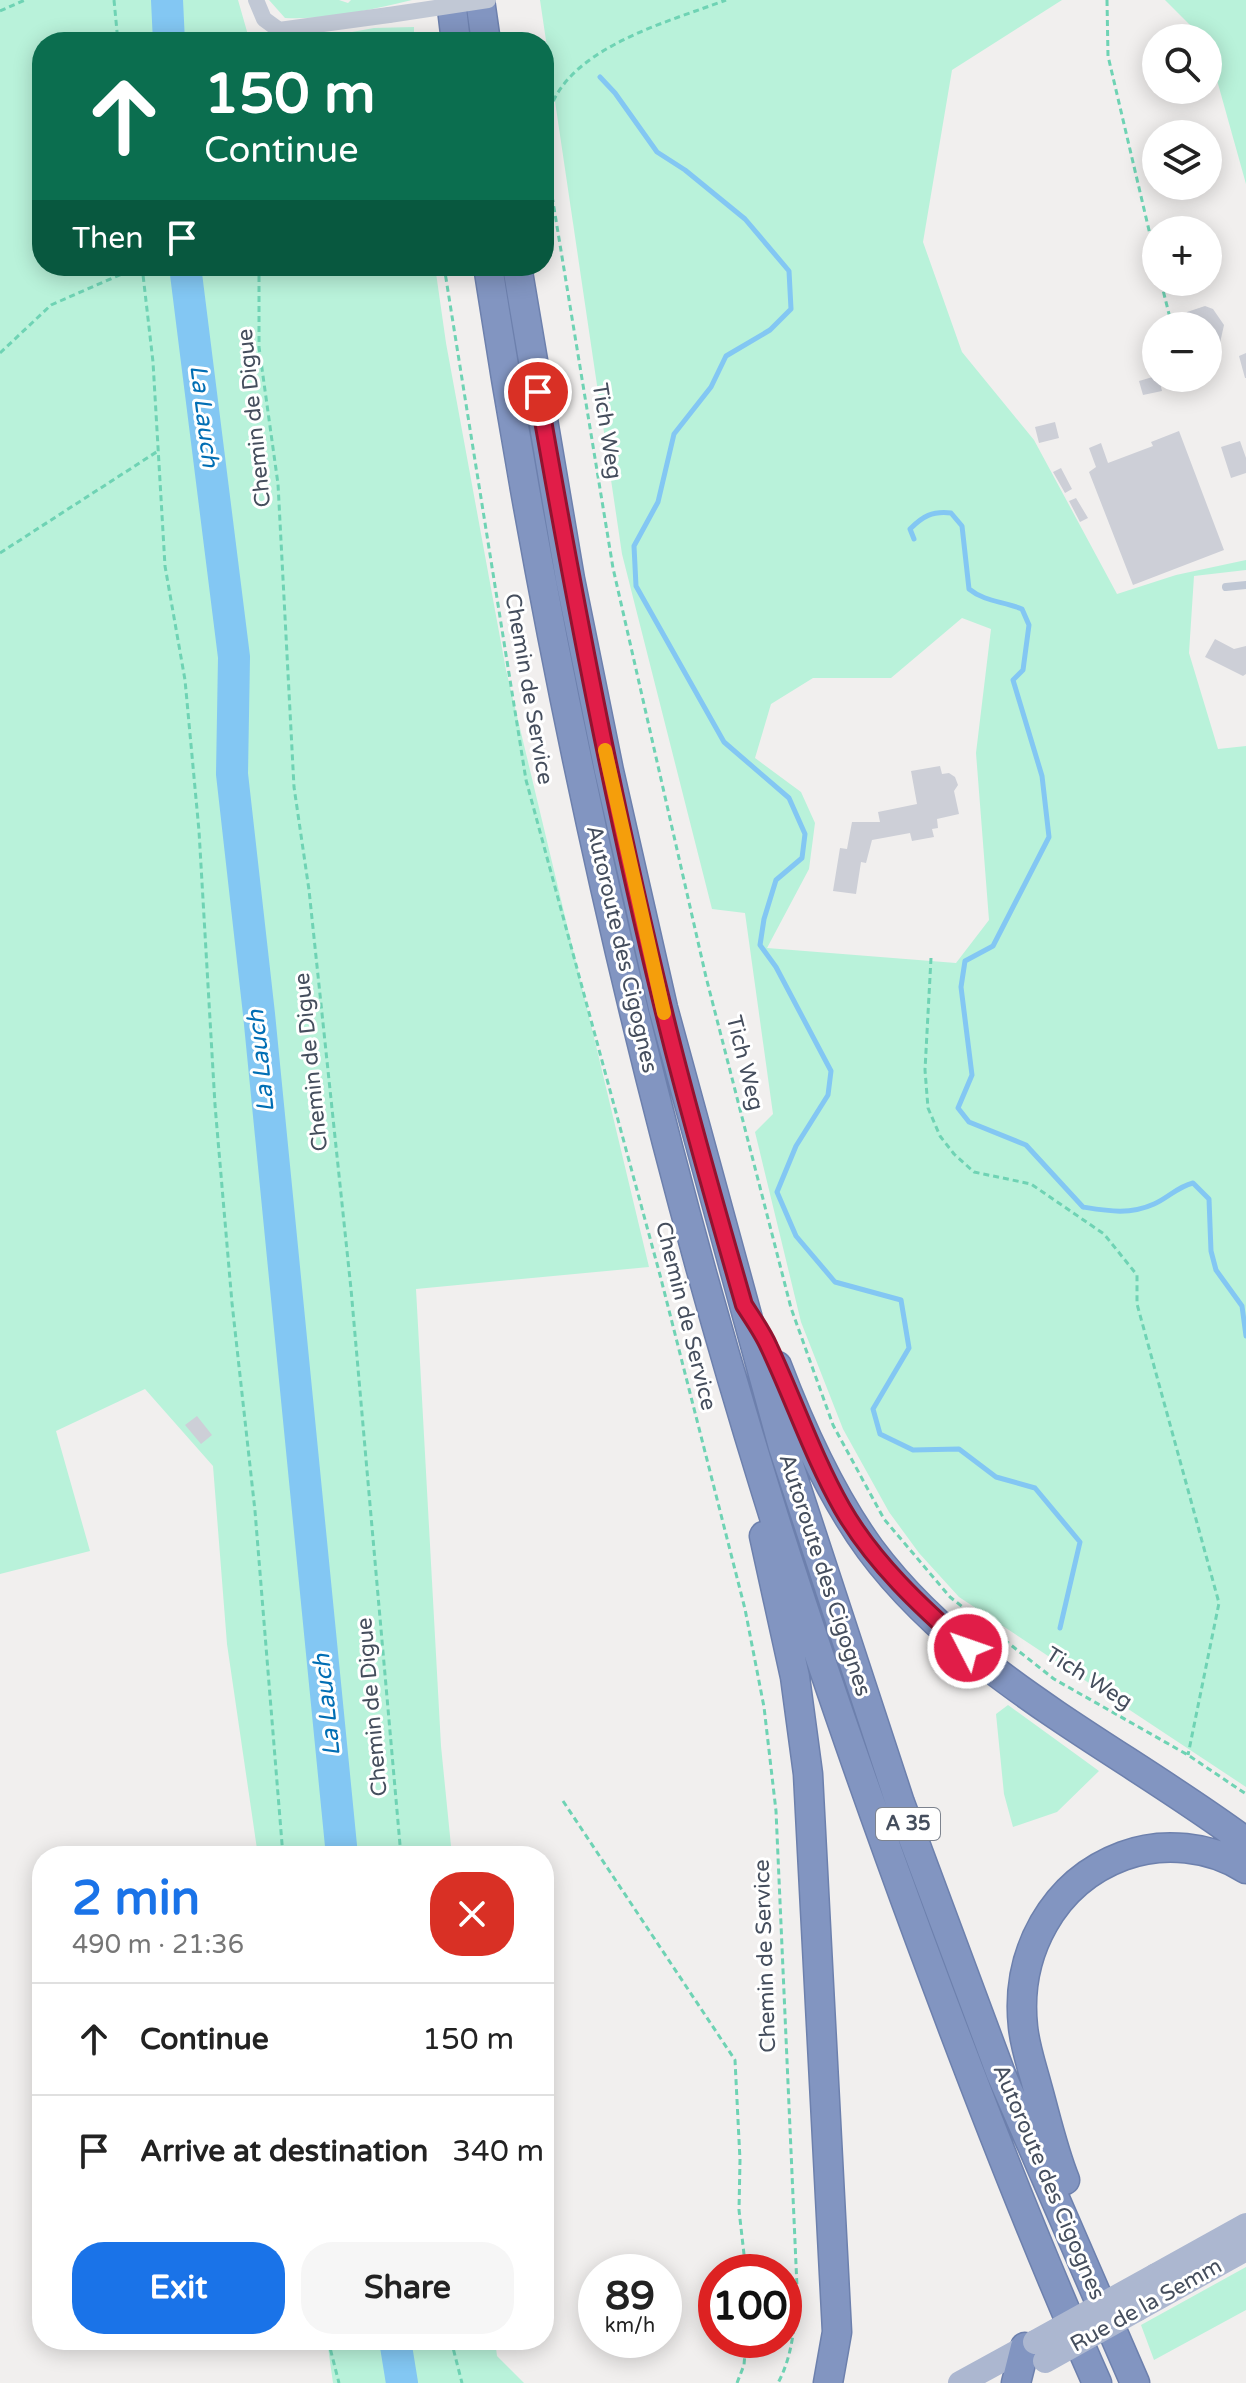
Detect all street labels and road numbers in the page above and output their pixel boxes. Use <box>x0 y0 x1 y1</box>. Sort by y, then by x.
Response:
street label: Chemin de Digue <box>232 327 276 509</box>
street label: Tich Weg <box>587 381 627 481</box>
street label: Chemin de Service <box>499 591 559 787</box>
street label: Autoroute des Cigognes <box>581 823 663 1075</box>
street label: Chemin de Digue <box>289 971 333 1153</box>
street label: Tich Weg <box>721 1013 769 1113</box>
street label: Chemin de Service <box>650 1219 722 1413</box>
street label: Autoroute des Cigognes <box>773 1451 877 1699</box>
street label: Chemin de Digue <box>351 1616 393 1798</box>
street label: Tich Weg <box>1041 1641 1137 1715</box>
road number: A 35 <box>876 1808 940 1840</box>
street label: Chemin de Service <box>749 1859 781 2053</box>
street label: Autoroute des Cigognes <box>988 2060 1110 2304</box>
street label: Rue de la Semm <box>1066 2253 1226 2357</box>

